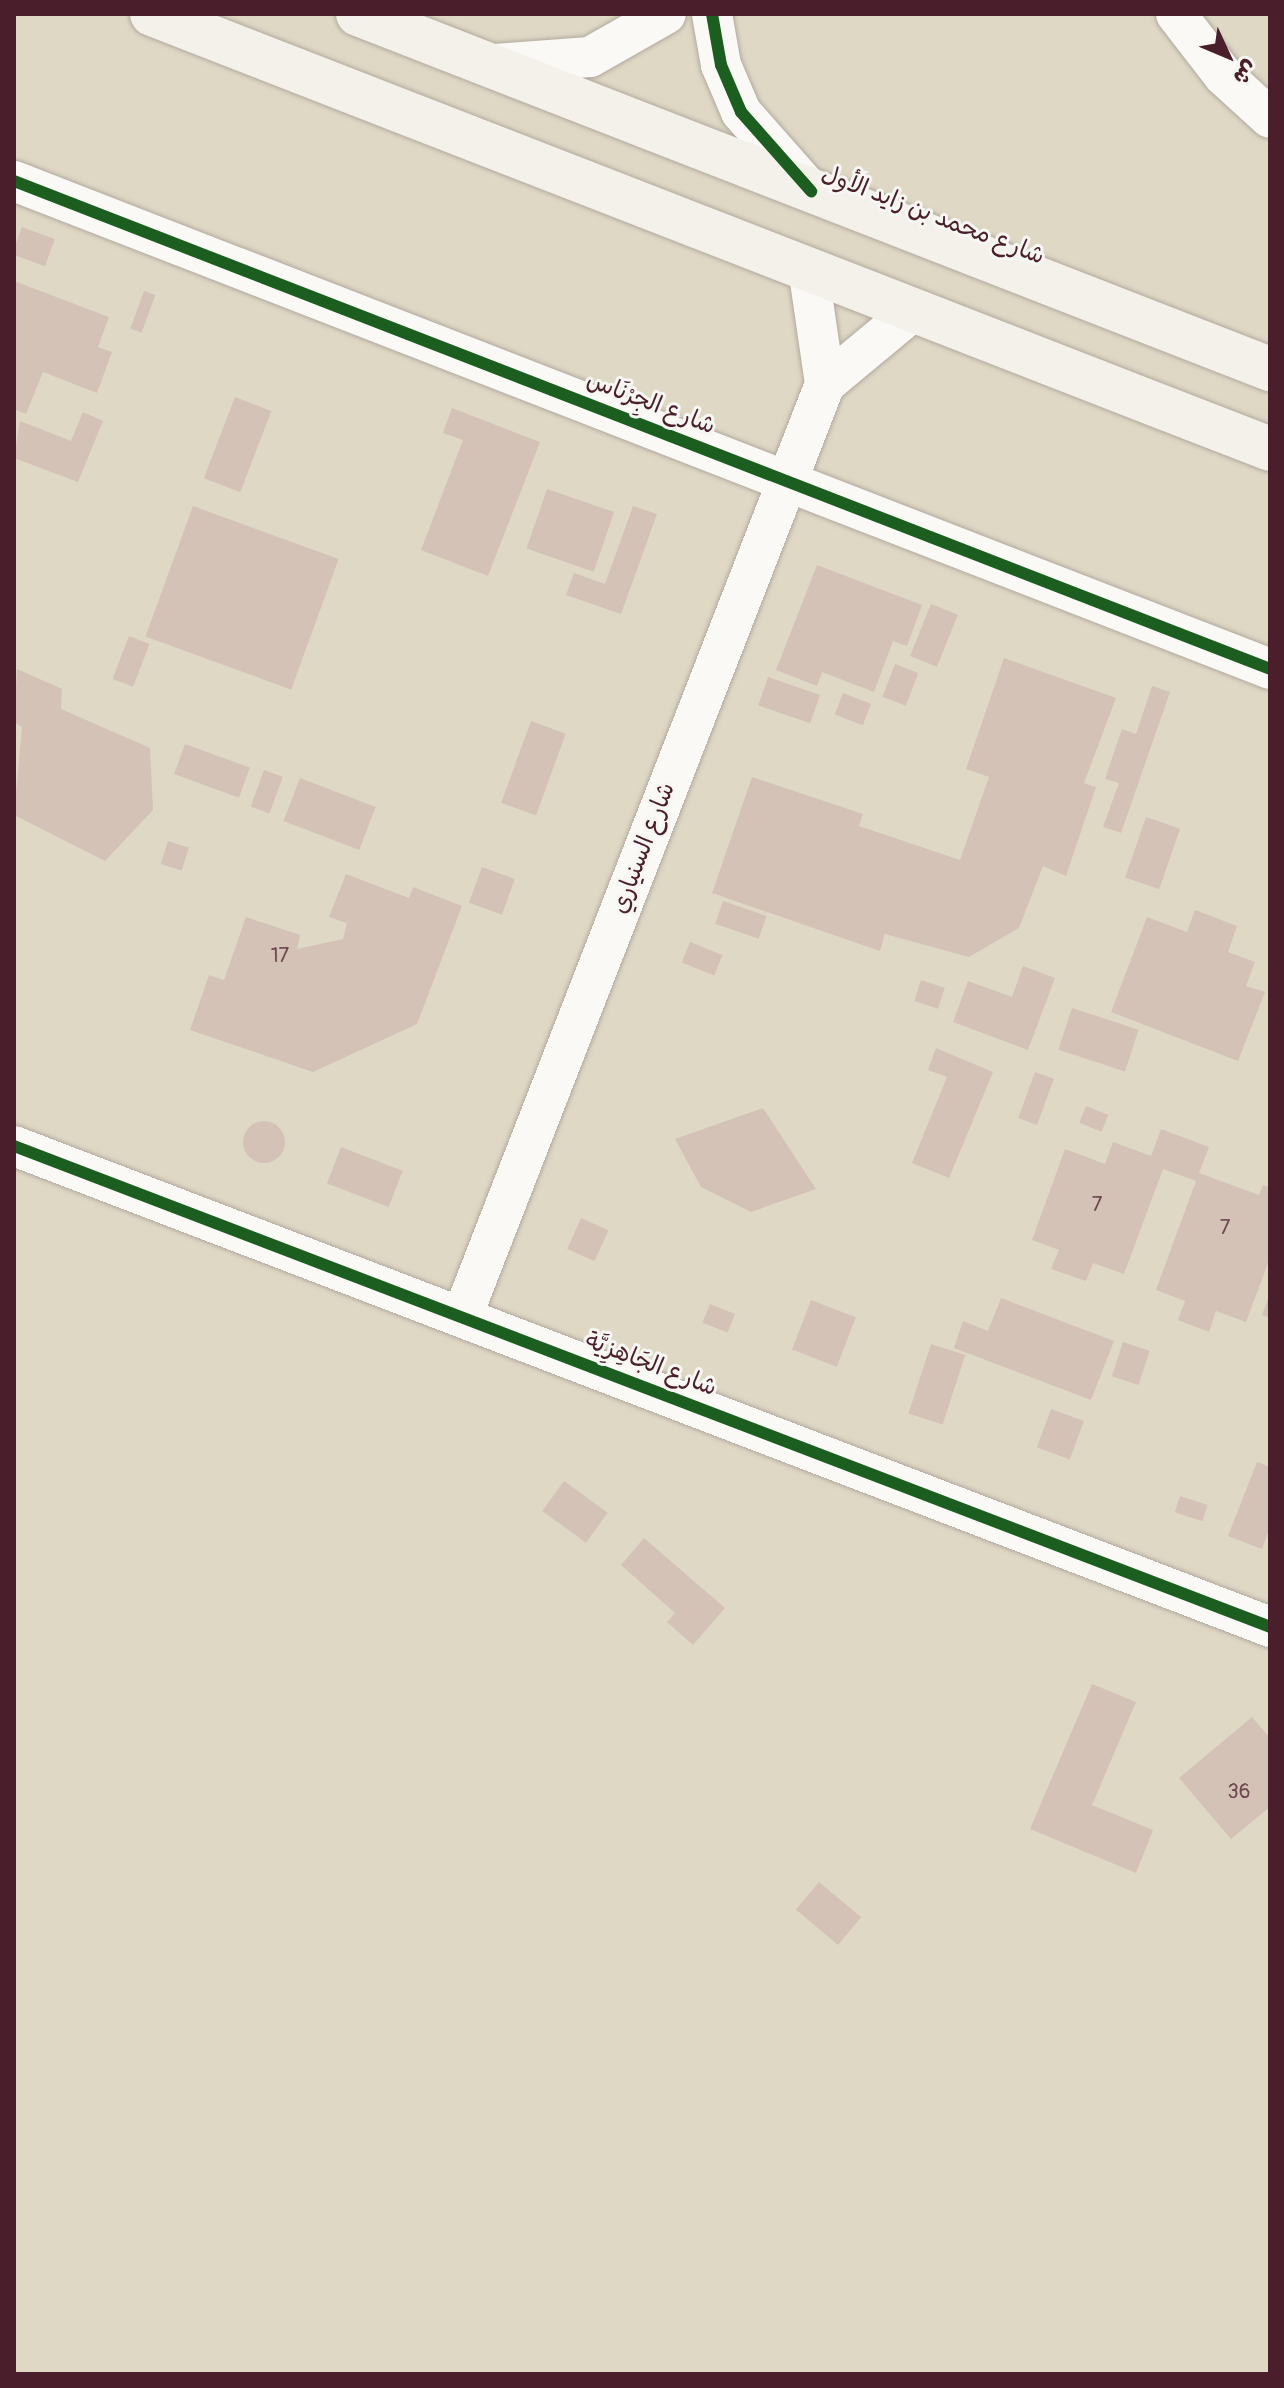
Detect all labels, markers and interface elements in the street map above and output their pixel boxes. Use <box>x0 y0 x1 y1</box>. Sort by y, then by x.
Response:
north arrow <box>1188 16 1268 96</box>
text: ش <box>1227 54 1264 91</box>
street label: شارع محمد بن زايد الأول <box>817 159 1049 271</box>
street label: شارع الجِرْنَاس <box>583 365 719 441</box>
street label: شارع السنياري <box>605 778 681 918</box>
house number: 17 <box>271 943 289 967</box>
house number: 7 <box>1092 1192 1102 1216</box>
house number: 7 <box>1220 1215 1230 1239</box>
street label: شارع الجَاهِزِيَّة <box>581 1326 721 1402</box>
house number: 36 <box>1228 1779 1250 1803</box>

